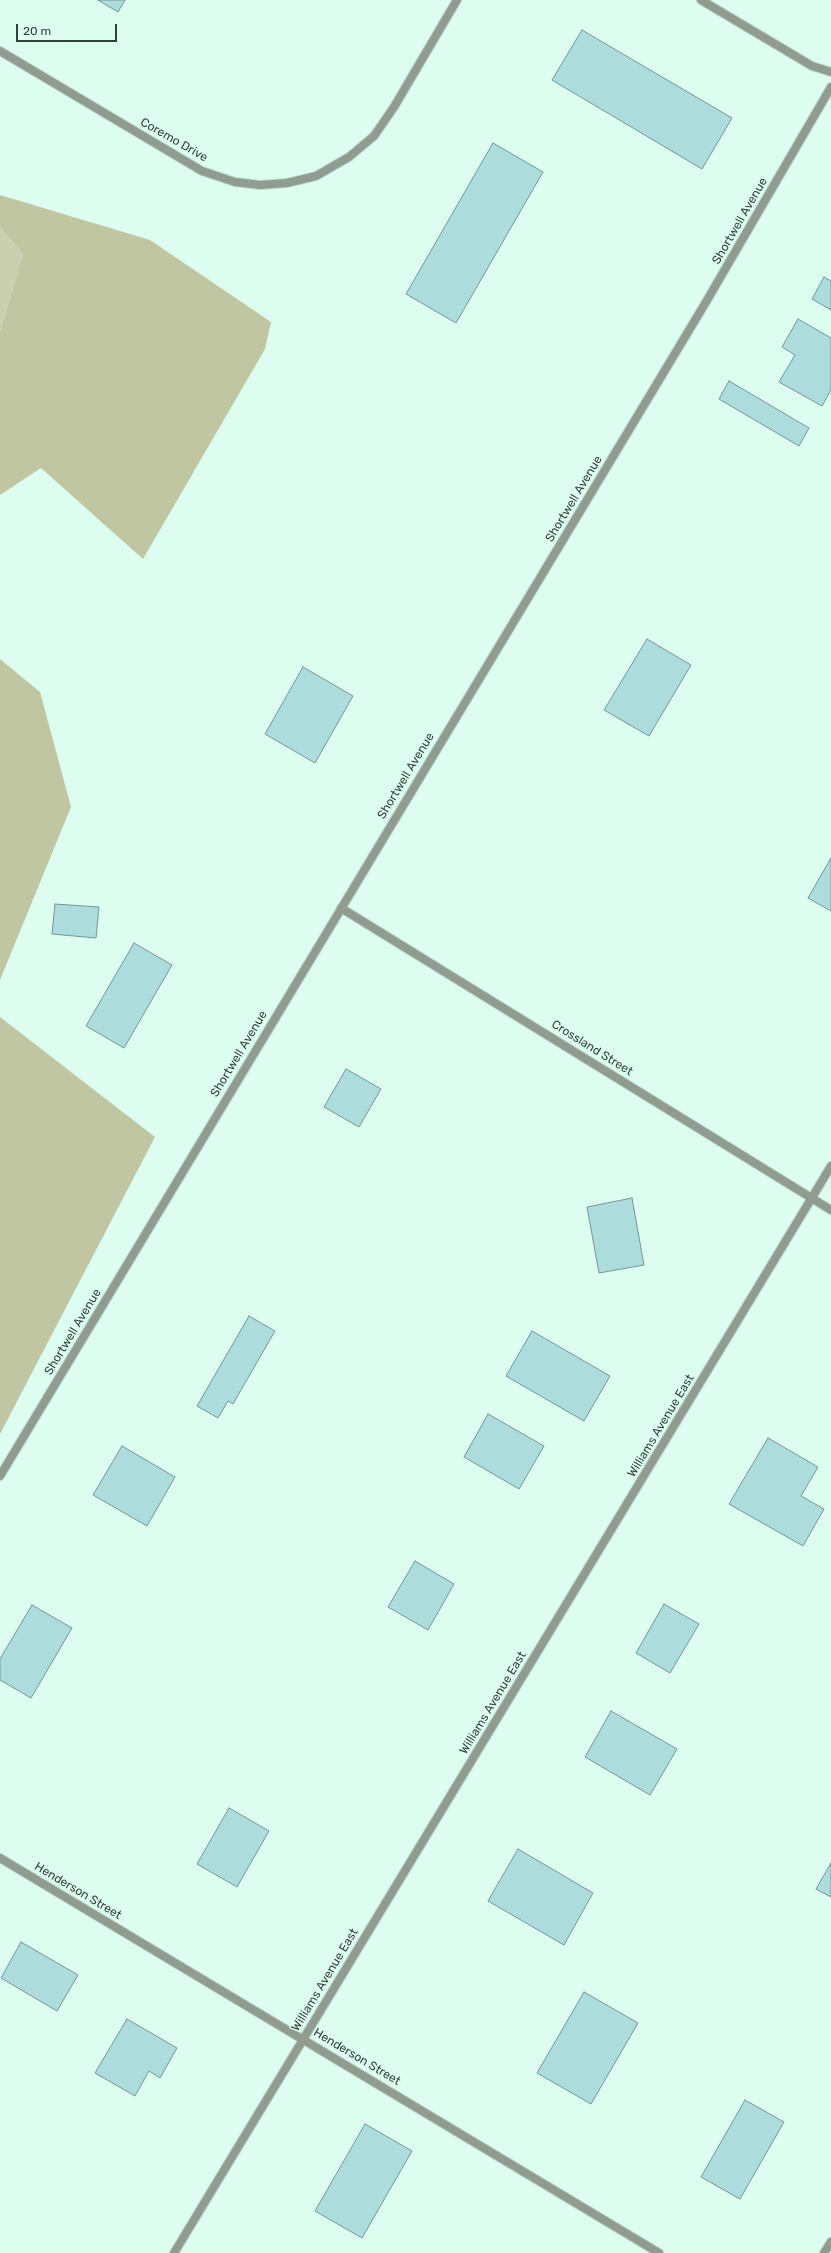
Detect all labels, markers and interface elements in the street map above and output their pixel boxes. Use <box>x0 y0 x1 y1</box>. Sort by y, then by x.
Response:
scale bar <box>18 16 119 42</box>
text: 20 m <box>23 24 51 38</box>
street label: Coremo Drive <box>138 115 210 165</box>
street label: Shortwell Avenue <box>709 175 771 267</box>
street label: Shortwell Avenue <box>543 453 605 545</box>
street label: Shortwell Avenue <box>375 730 437 822</box>
street label: Shortwell Avenue <box>208 1008 270 1100</box>
street label: Crossland Street <box>549 1017 635 1079</box>
street label: Shortwell Avenue <box>42 1286 104 1378</box>
street label: Williams Avenue East <box>625 1372 697 1480</box>
street label: Williams Avenue East <box>457 1649 529 1757</box>
street label: Henderson Street <box>32 1859 124 1923</box>
street label: Williams Avenue East <box>289 1926 361 2034</box>
street label: Henderson Street <box>311 2025 403 2089</box>

